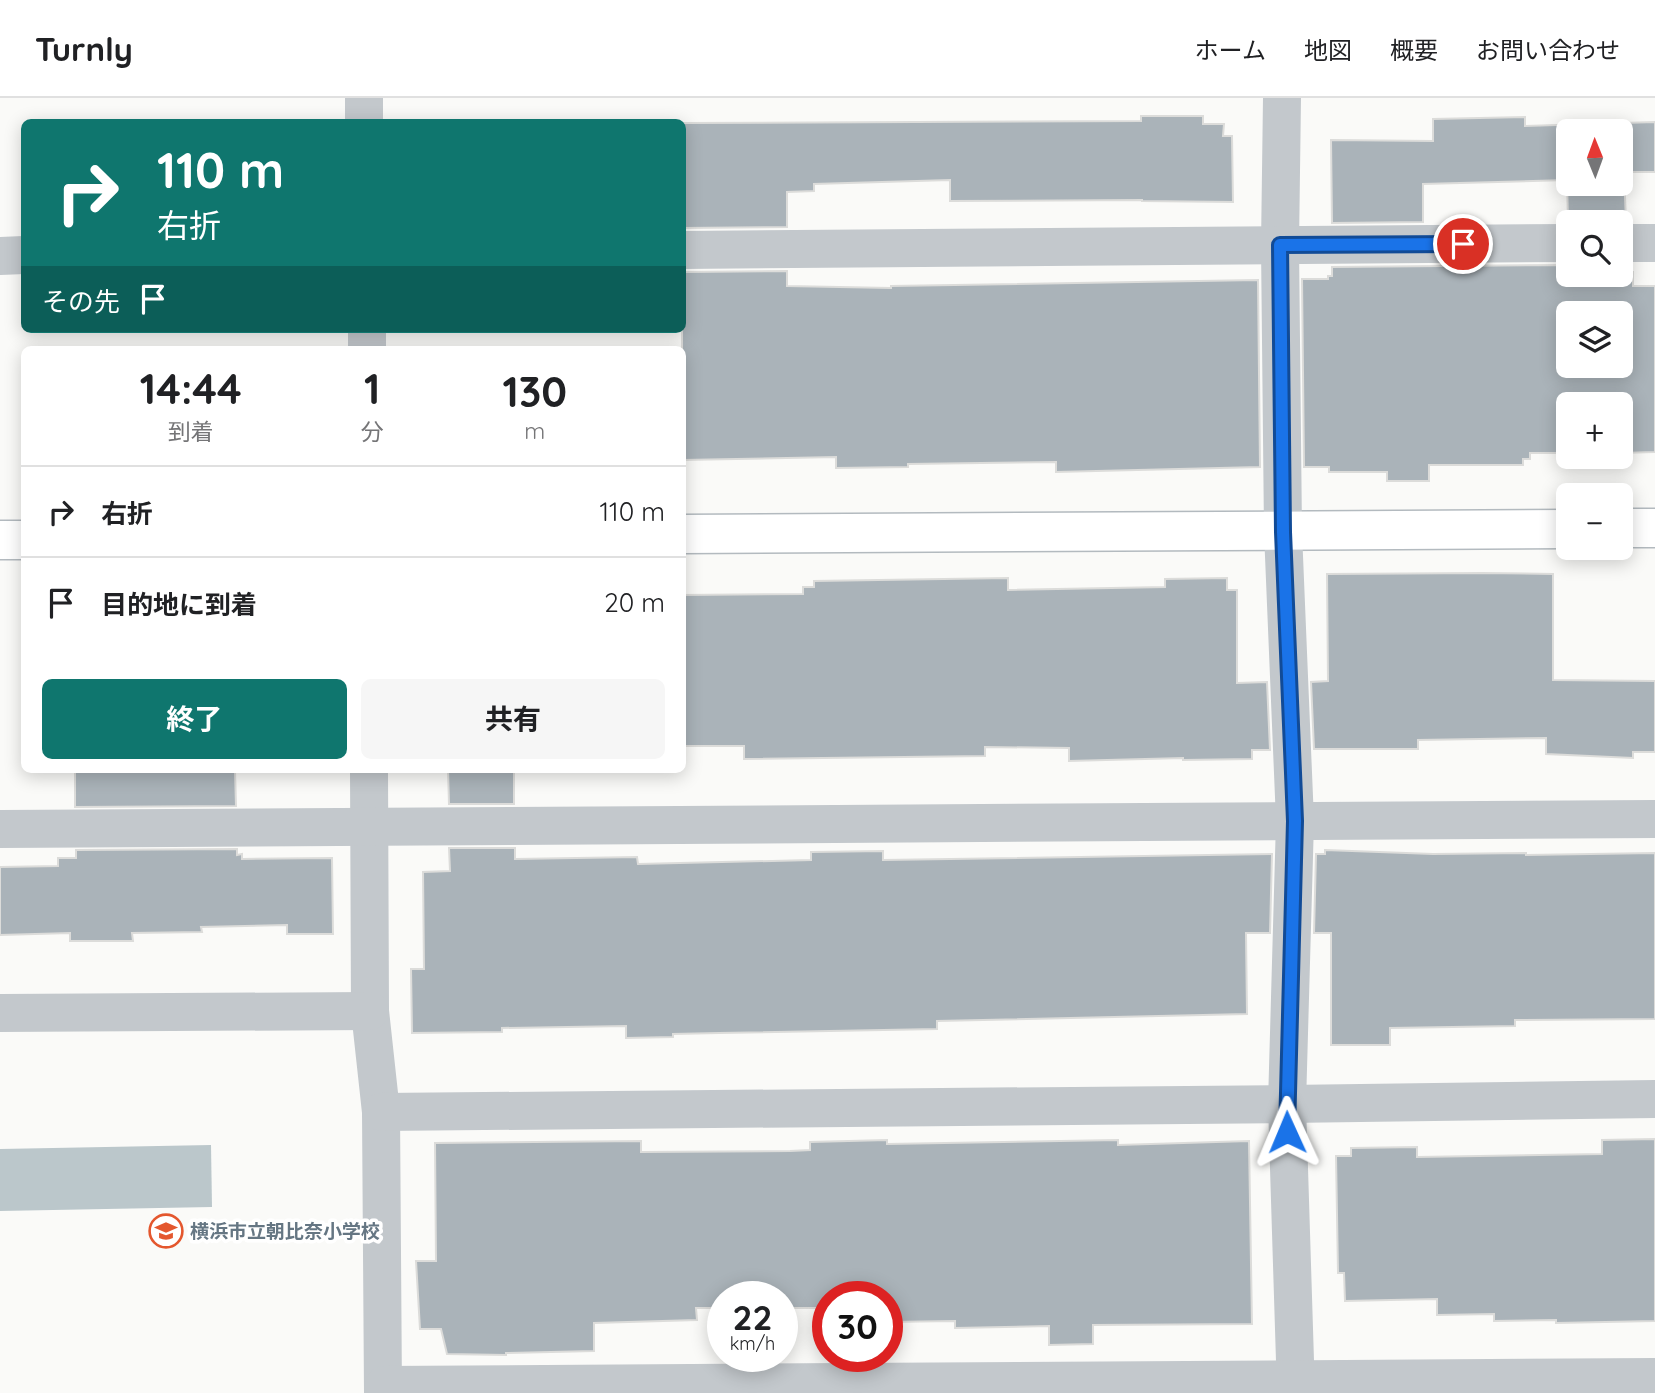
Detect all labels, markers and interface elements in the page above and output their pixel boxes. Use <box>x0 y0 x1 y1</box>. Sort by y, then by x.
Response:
text: Turnly <box>35 28 133 69</box>
text: ホーム <box>1195 35 1266 65</box>
text: 地図 <box>1304 35 1352 65</box>
text: 概要 <box>1390 35 1438 65</box>
text: お問い合わせ <box>1476 35 1620 65</box>
north arrow <box>1556 119 1633 196</box>
map controls <box>1556 119 1633 560</box>
text: 110 m <box>157 139 284 200</box>
icon: right <box>42 147 133 238</box>
text: 右折 <box>157 205 221 245</box>
button: search <box>1556 210 1633 287</box>
pin <box>1433 214 1493 274</box>
icon: arrive <box>1444 225 1482 263</box>
icon: arrive <box>134 280 172 318</box>
text: その先 <box>42 285 120 318</box>
button: layers <box>1556 301 1633 378</box>
text: 14:44 <box>140 362 242 415</box>
text: 1 <box>364 362 380 415</box>
text: 130 <box>502 365 567 418</box>
button: + <box>1556 392 1633 469</box>
text: m <box>524 416 545 445</box>
text: 到着 <box>168 417 214 446</box>
text: 分 <box>361 417 384 446</box>
button: − <box>1556 483 1633 560</box>
icon: right <box>42 493 80 531</box>
text: 110 m <box>599 495 665 528</box>
text: 右折 <box>101 497 153 530</box>
icon: arrive <box>42 584 80 622</box>
text: 20 m <box>604 586 665 619</box>
text: 目的地に到着 <box>101 588 257 621</box>
button: 終了 <box>42 679 347 759</box>
button: 共有 <box>361 679 665 759</box>
position arrow <box>1250 1095 1324 1169</box>
school or university icon: 横浜市立朝比奈小学校 <box>147 1212 185 1250</box>
place label: 横浜市立朝比奈小学校 <box>190 1219 380 1243</box>
speed limit sign: 30 <box>812 1281 903 1372</box>
text: 22 <box>733 1295 772 1339</box>
text: km/h <box>730 1332 775 1355</box>

